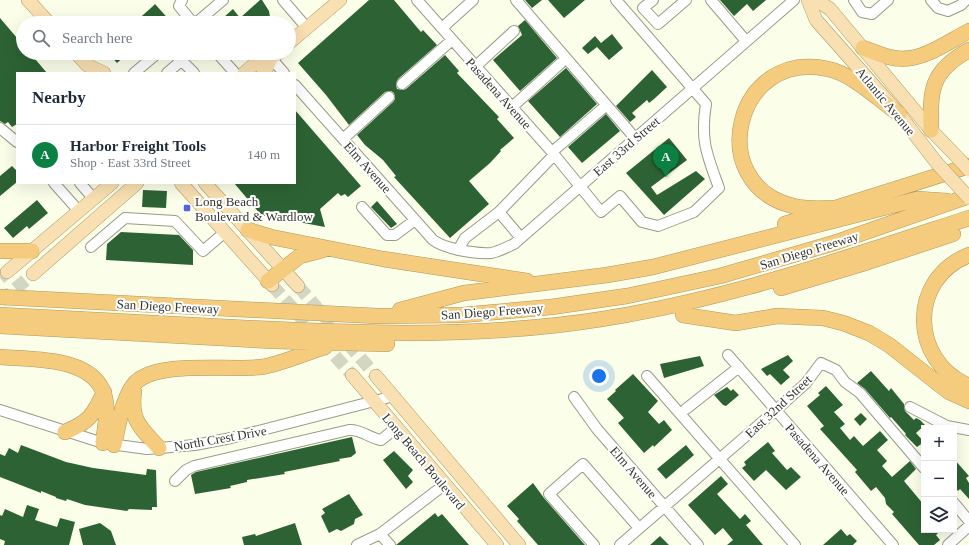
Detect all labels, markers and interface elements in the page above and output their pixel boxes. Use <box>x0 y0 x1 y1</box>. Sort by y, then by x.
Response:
search box <box>16 16 296 60</box>
icon: search <box>30 27 52 49</box>
text: Search here <box>62 30 132 46</box>
street label: Pasadena Avenue <box>463 55 535 132</box>
street label: Atlantic Avenue <box>853 64 918 138</box>
text: Nearby <box>32 88 86 107</box>
street label: East 33rd Street <box>590 113 663 179</box>
text: Harbor Freight Tools <box>70 138 206 154</box>
street label: Elm Avenue <box>341 139 395 196</box>
pin: A <box>653 144 679 177</box>
text: A <box>40 147 50 162</box>
text: 140 m <box>247 147 280 162</box>
text: Shop · East 33rd Street <box>70 155 191 170</box>
place label: Long Beach Boulevard & Wardlow <box>195 194 313 224</box>
marker: Long Beach Boulevard & Wardlow <box>182 203 192 213</box>
street label: San Diego Freeway <box>758 228 861 273</box>
street label: San Diego Freeway <box>116 296 220 317</box>
street label: San Diego Freeway <box>440 300 544 323</box>
your location <box>589 366 609 386</box>
street label: East 32nd Street <box>742 372 815 441</box>
street label: Long Beach Boulevard <box>379 410 468 513</box>
street label: Pasadena Avenue <box>782 420 853 499</box>
street label: North Crest Drive <box>173 423 268 454</box>
map controls <box>921 425 957 533</box>
button: + <box>921 425 957 461</box>
street label: Elm Avenue <box>607 443 660 501</box>
button: − <box>921 461 957 497</box>
button: layers <box>921 497 957 533</box>

